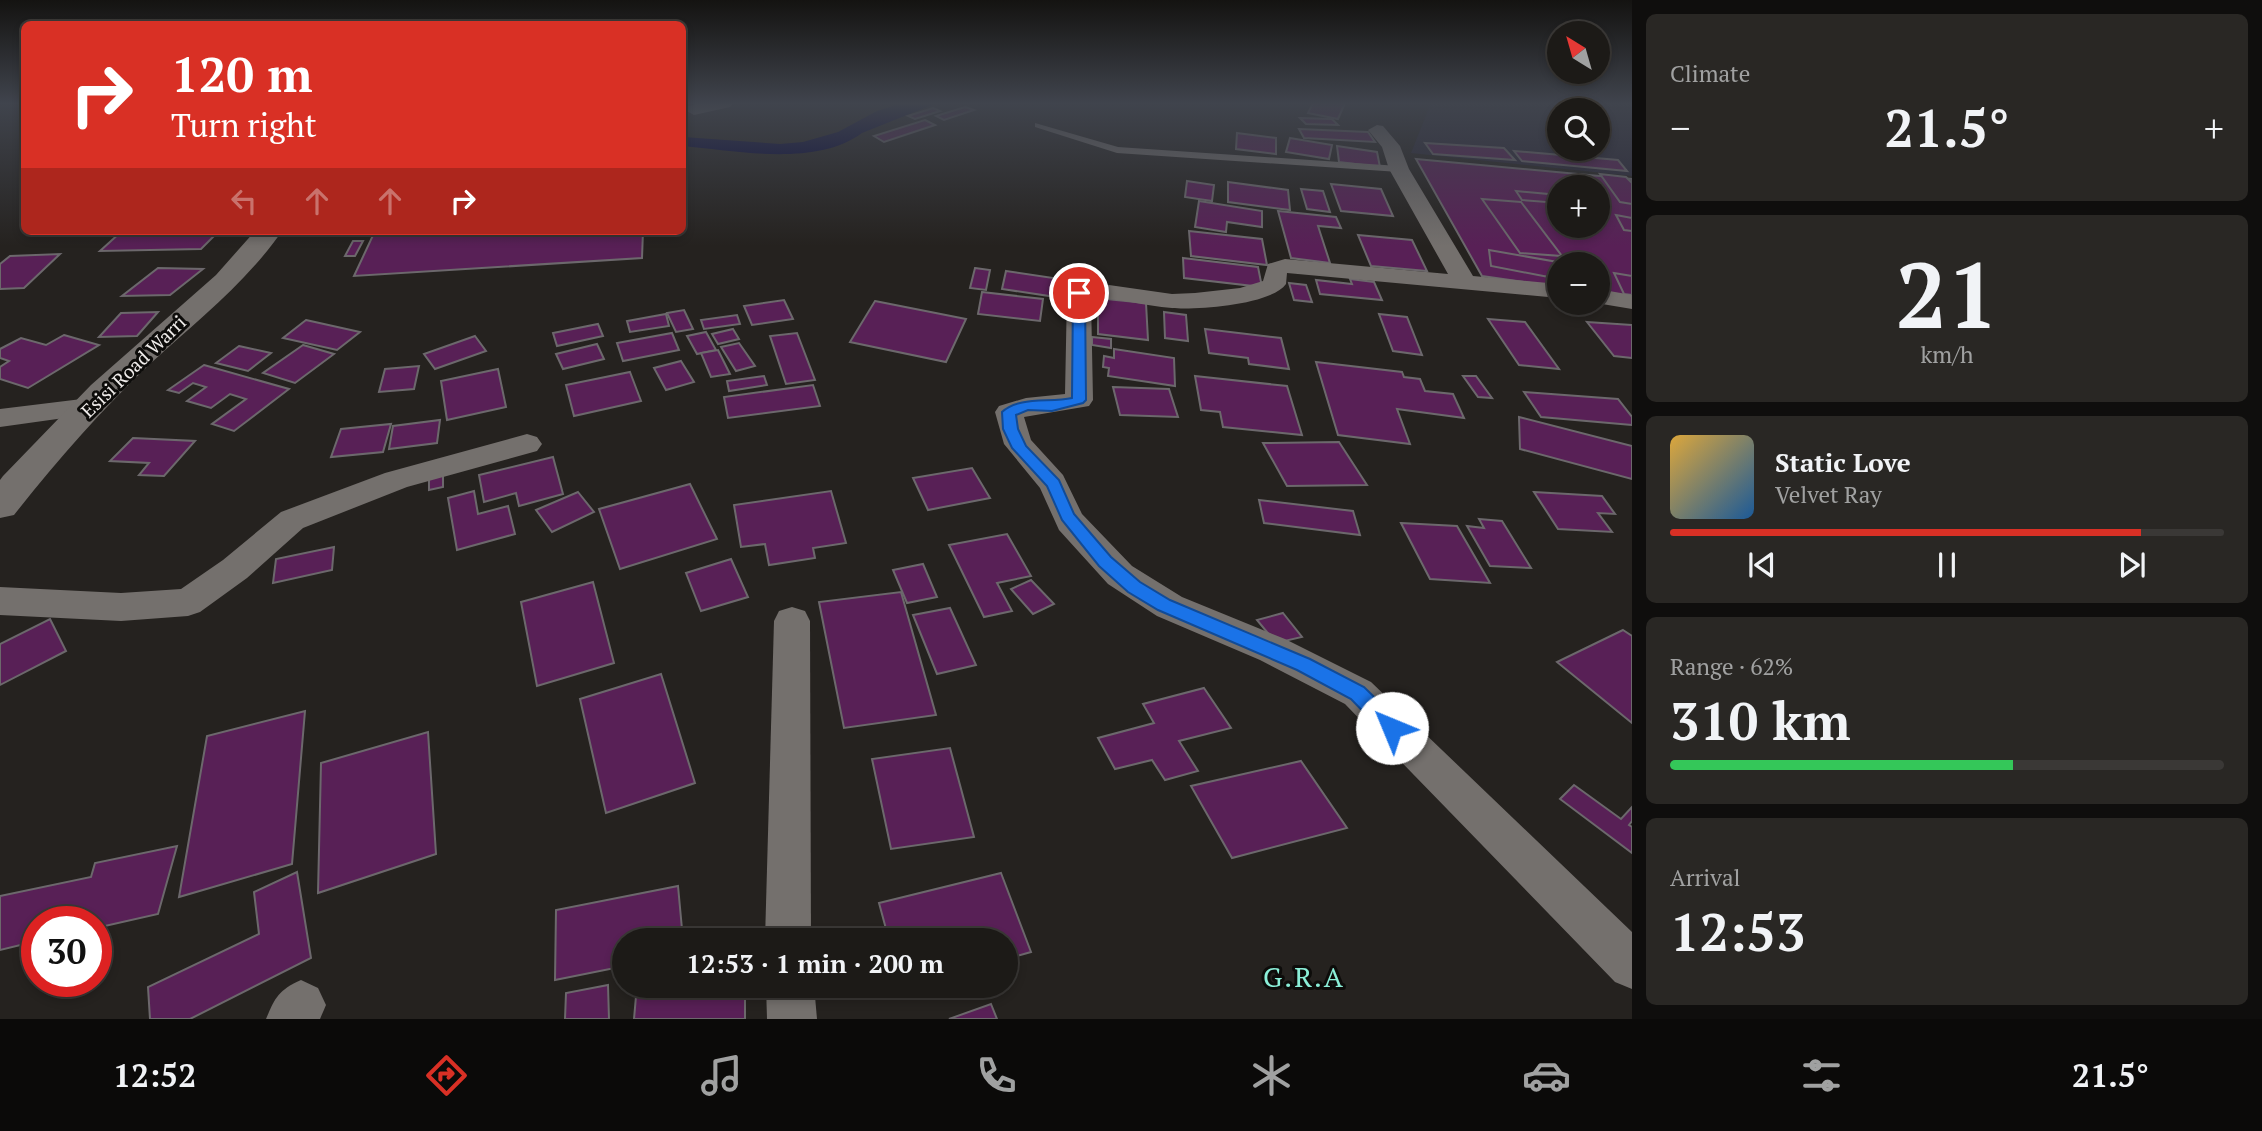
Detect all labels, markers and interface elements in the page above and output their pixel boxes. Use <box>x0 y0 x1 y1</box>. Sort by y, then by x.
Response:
north arrow <box>1547 21 1610 84</box>
map controls <box>1547 21 1610 315</box>
text: 120 m <box>171 41 313 106</box>
icon: right <box>56 49 147 140</box>
text: Climate <box>1670 58 1750 89</box>
text: 21.5° <box>1884 93 2010 162</box>
button: search <box>1547 98 1610 161</box>
text: − <box>1670 103 1690 153</box>
text: + <box>2204 103 2224 153</box>
text: Turn right <box>171 104 317 146</box>
button: + <box>1547 175 1610 238</box>
icon: left <box>225 182 263 220</box>
icon: ahead <box>298 182 336 220</box>
icon: ahead <box>371 182 409 220</box>
icon: right <box>444 182 482 220</box>
text: 21 <box>1896 233 1998 354</box>
button: − <box>1547 252 1610 315</box>
pin <box>1049 263 1109 323</box>
icon: arrive <box>1060 274 1098 312</box>
street label: Esisi Road Warri <box>75 309 191 423</box>
text: km/h <box>1920 339 1974 370</box>
text: Static Love <box>1775 445 1911 479</box>
text: Velvet Ray <box>1775 479 1882 510</box>
icon: previous <box>1743 546 1781 584</box>
icon: pause <box>1928 546 1966 584</box>
icon: next <box>2113 546 2151 584</box>
text: Range · 62% <box>1670 651 1793 682</box>
text: 310 km <box>1670 686 1851 755</box>
position arrow <box>1355 691 1429 765</box>
text: Arrival <box>1670 862 1741 893</box>
text: 12:53 <box>1670 897 1805 966</box>
speed limit sign: 30 <box>21 906 112 997</box>
text: 12:53 · 1 min · 200 m <box>686 946 944 980</box>
district label: G.R.A <box>1263 958 1345 995</box>
icon: directions <box>422 1051 471 1100</box>
icon: music <box>697 1051 746 1100</box>
icon: phone <box>972 1051 1021 1100</box>
icon: climate <box>1247 1051 1296 1100</box>
icon: car <box>1522 1051 1571 1100</box>
icon: filters <box>1797 1051 1846 1100</box>
text: 12:52 <box>113 1054 196 1096</box>
text: 21.5° <box>2072 1054 2149 1096</box>

